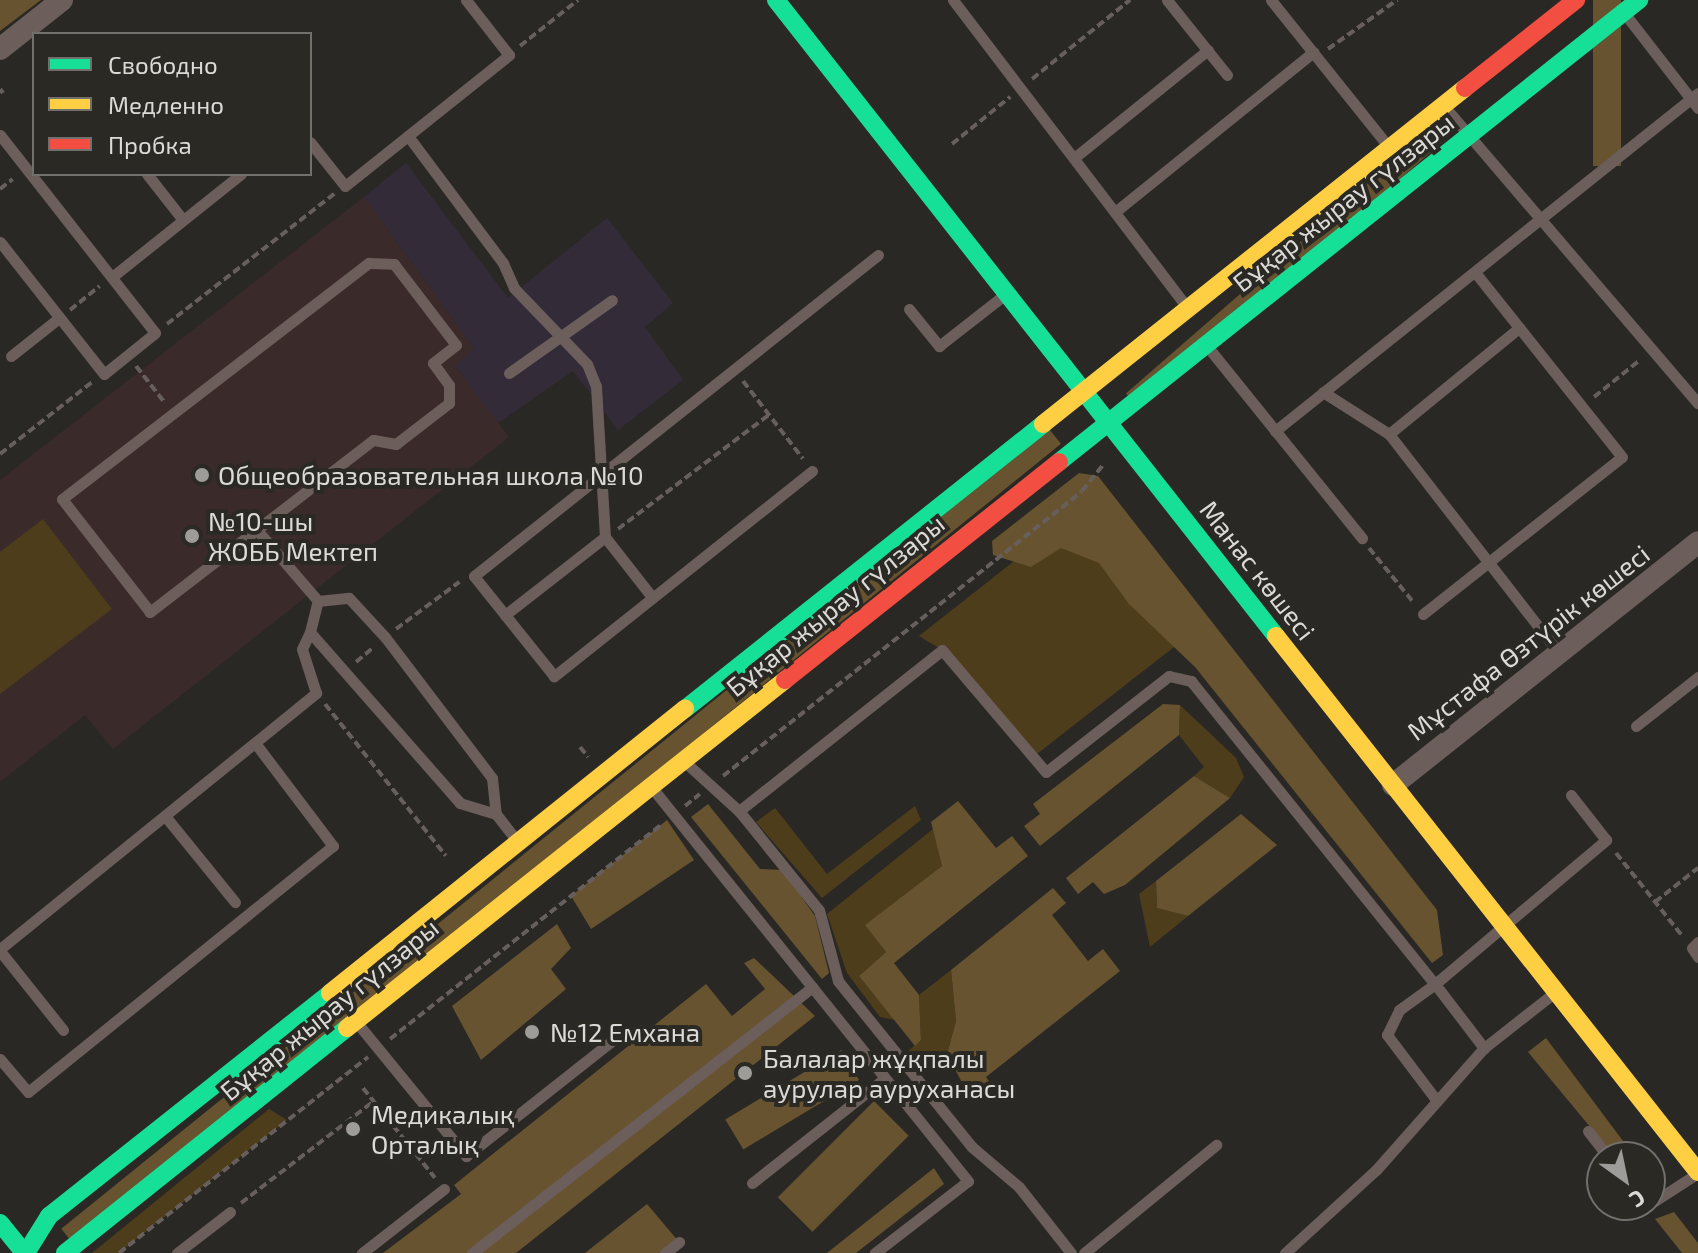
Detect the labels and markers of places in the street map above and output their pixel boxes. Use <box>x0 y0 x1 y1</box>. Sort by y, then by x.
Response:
place label: Общеобразовательная школа №10 <box>218 459 644 491</box>
marker: Общеобразовательная школа №10 <box>193 466 211 484</box>
place label: №10-шы ЖОББ Мектеп <box>208 505 378 566</box>
marker: №10-шы ЖОББ Мектеп <box>183 527 201 545</box>
place label: №12 Емхана <box>550 1016 700 1048</box>
marker: №12 Емхана <box>521 1021 543 1043</box>
place label: Балалар жұқпалы аурулар ауруханасы <box>763 1042 1015 1104</box>
marker: Балалар жұқпалы аурулар ауруханасы <box>734 1062 756 1084</box>
place label: Медикалық Орталық <box>371 1098 514 1160</box>
marker: Медикалық Орталық <box>342 1118 364 1140</box>

